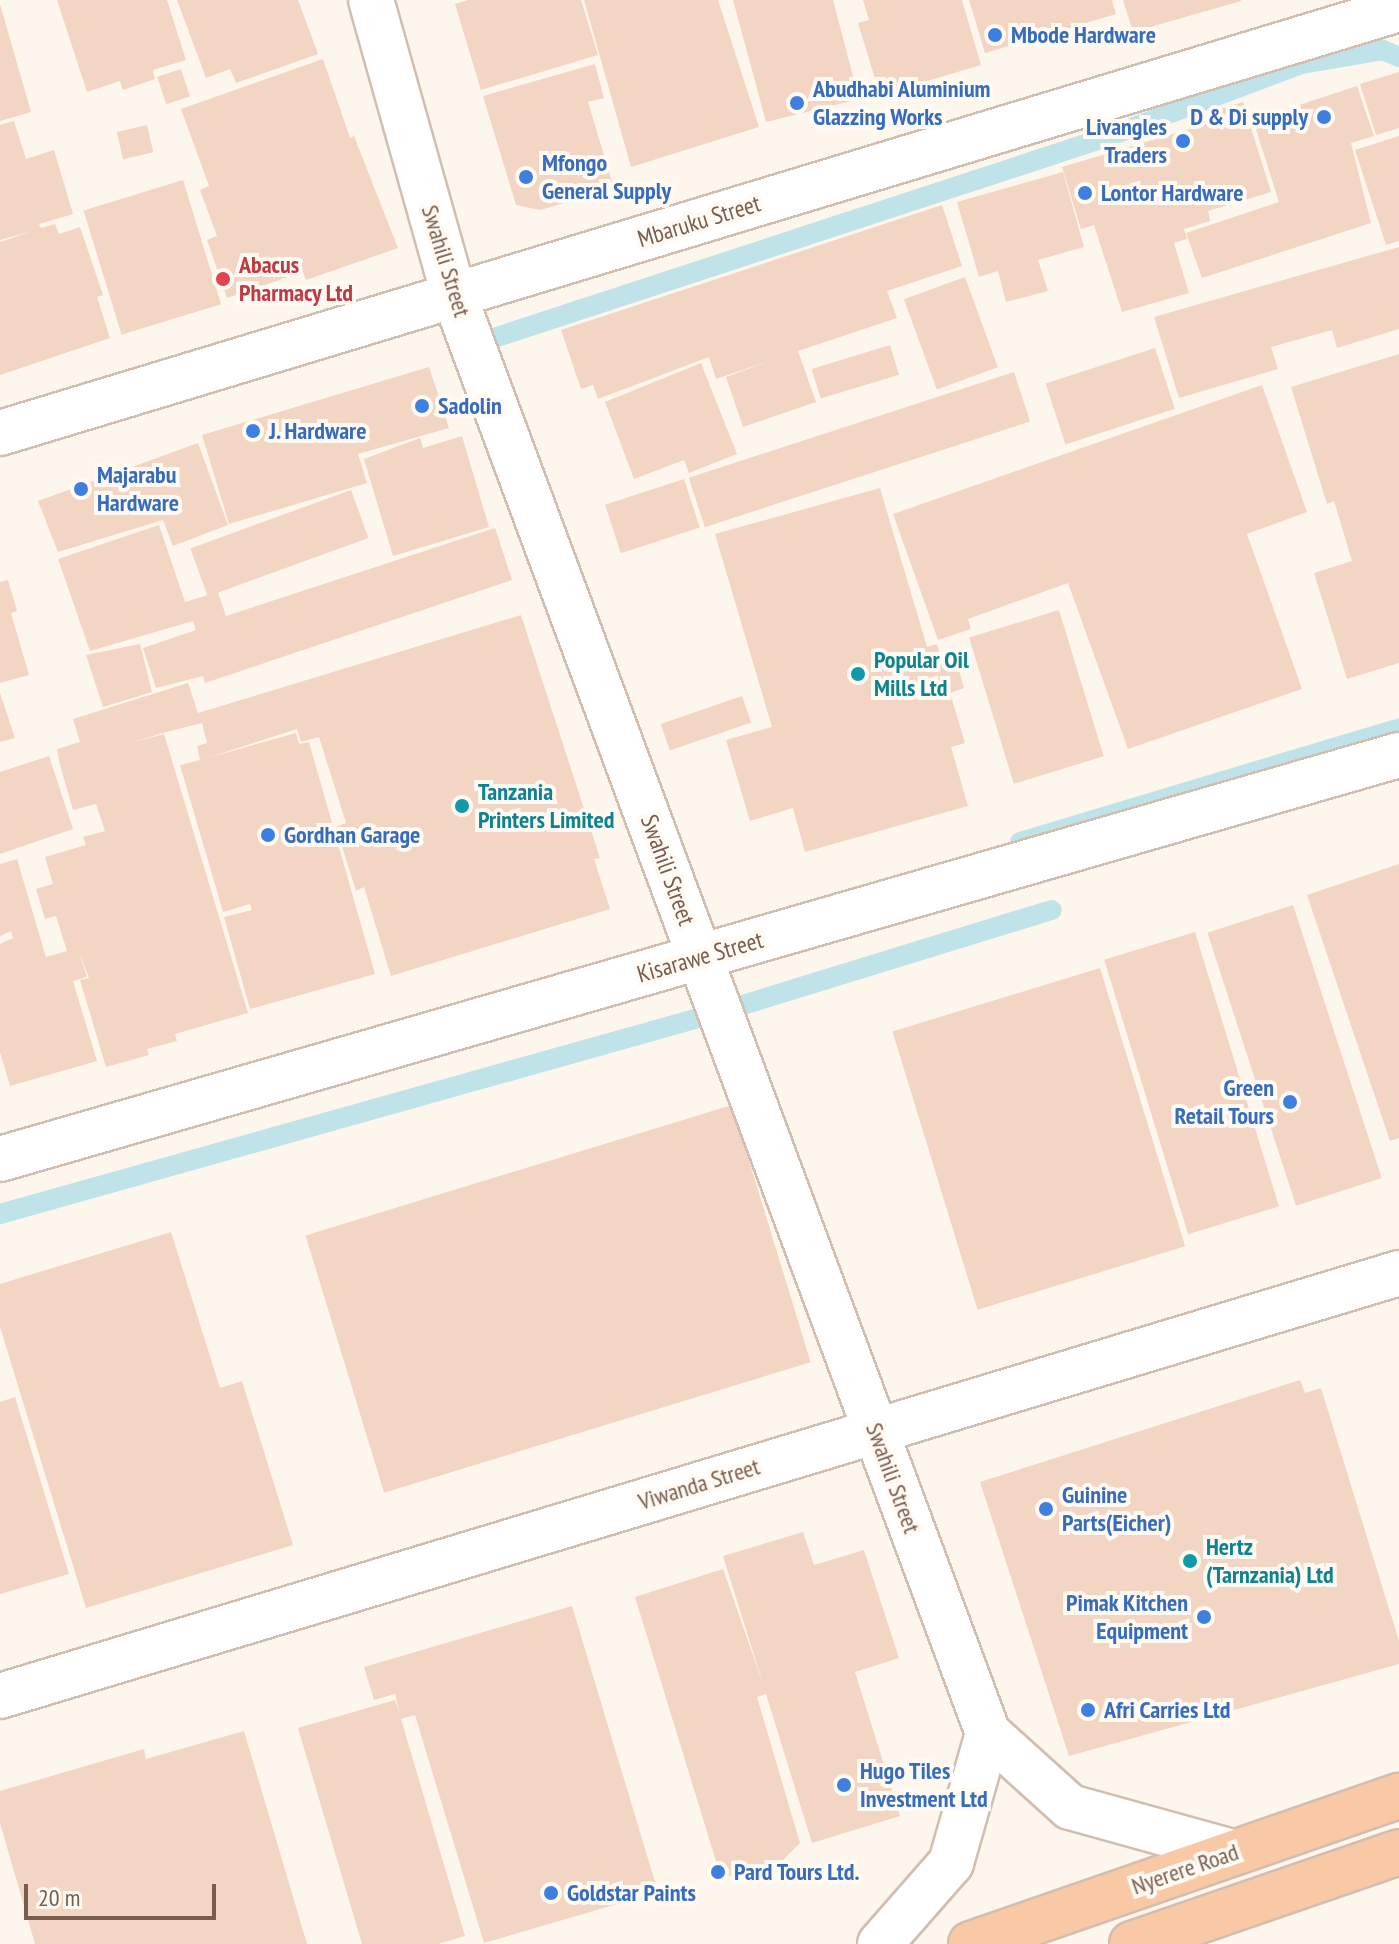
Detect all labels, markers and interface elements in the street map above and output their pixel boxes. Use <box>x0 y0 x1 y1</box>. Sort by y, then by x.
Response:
place label: Mbode Hardware <box>1011 21 1156 49</box>
marker: Mbode Hardware <box>986 26 1004 44</box>
place label: Abudhabi Aluminium Glazzing Works <box>813 75 991 131</box>
marker: Abudhabi Aluminium Glazzing Works <box>788 94 806 112</box>
place label: D & Di supply <box>1190 103 1308 131</box>
marker: D & Di supply <box>1315 108 1333 126</box>
place label: Livangles Traders <box>1086 113 1167 169</box>
marker: Livangles Traders <box>1174 132 1192 150</box>
place label: Mfongo General Supply <box>542 149 671 205</box>
marker: Mfongo General Supply <box>517 168 535 186</box>
place label: Lontor Hardware <box>1101 179 1244 207</box>
marker: Lontor Hardware <box>1076 184 1094 202</box>
street label: Mbaruku Street <box>634 189 764 253</box>
street label: Swahili Street <box>415 202 477 320</box>
place label: Abacus Pharmacy Ltd <box>239 251 354 307</box>
marker: Abacus Pharmacy Ltd <box>214 270 232 288</box>
place label: Sadolin <box>438 392 502 420</box>
marker: Sadolin <box>413 397 431 415</box>
place label: J. Hardware <box>269 417 368 445</box>
marker: J. Hardware <box>244 422 262 440</box>
place label: Majarabu Hardware <box>97 461 179 517</box>
marker: Majarabu Hardware <box>72 480 90 498</box>
place label: Popular Oil Mills Ltd <box>874 646 969 702</box>
marker: Popular Oil Mills Ltd <box>849 665 867 683</box>
place label: Tanzania Printers Limited <box>478 778 615 834</box>
marker: Tanzania Printers Limited <box>453 797 471 815</box>
street label: Swahili Street <box>635 811 701 929</box>
place label: Gordhan Garage <box>284 821 421 849</box>
marker: Gordhan Garage <box>259 826 277 844</box>
street label: Kisarawe Street <box>634 925 766 989</box>
place label: Green Retail Tours <box>1174 1074 1274 1130</box>
marker: Green Retail Tours <box>1281 1093 1299 1111</box>
street label: Swahili Street <box>860 1419 926 1537</box>
street label: Viwanda Street <box>635 1452 763 1516</box>
place label: Guinine Parts(Eicher) <box>1062 1481 1171 1537</box>
marker: Guinine Parts(Eicher) <box>1037 1500 1055 1518</box>
place label: Hertz (Tarnzania) Ltd <box>1206 1533 1334 1589</box>
marker: Hertz (Tarnzania) Ltd <box>1181 1552 1199 1570</box>
place label: Pimak Kitchen Equipment <box>1065 1589 1188 1645</box>
marker: Pimak Kitchen Equipment <box>1195 1608 1213 1626</box>
place label: Afri Carries Ltd <box>1104 1696 1231 1724</box>
marker: Afri Carries Ltd <box>1079 1701 1097 1719</box>
place label: Hugo Tiles Investment Ltd <box>860 1757 988 1813</box>
marker: Hugo Tiles Investment Ltd <box>835 1776 853 1794</box>
street label: Nyerere Road <box>1128 1837 1242 1901</box>
place label: Pard Tours Ltd. <box>734 1858 860 1886</box>
marker: Pard Tours Ltd. <box>709 1863 727 1881</box>
scale bar <box>28 1868 220 1918</box>
place label: Goldstar Paints <box>567 1879 696 1907</box>
text: 20 m <box>38 1882 80 1913</box>
marker: Goldstar Paints <box>542 1884 560 1902</box>

